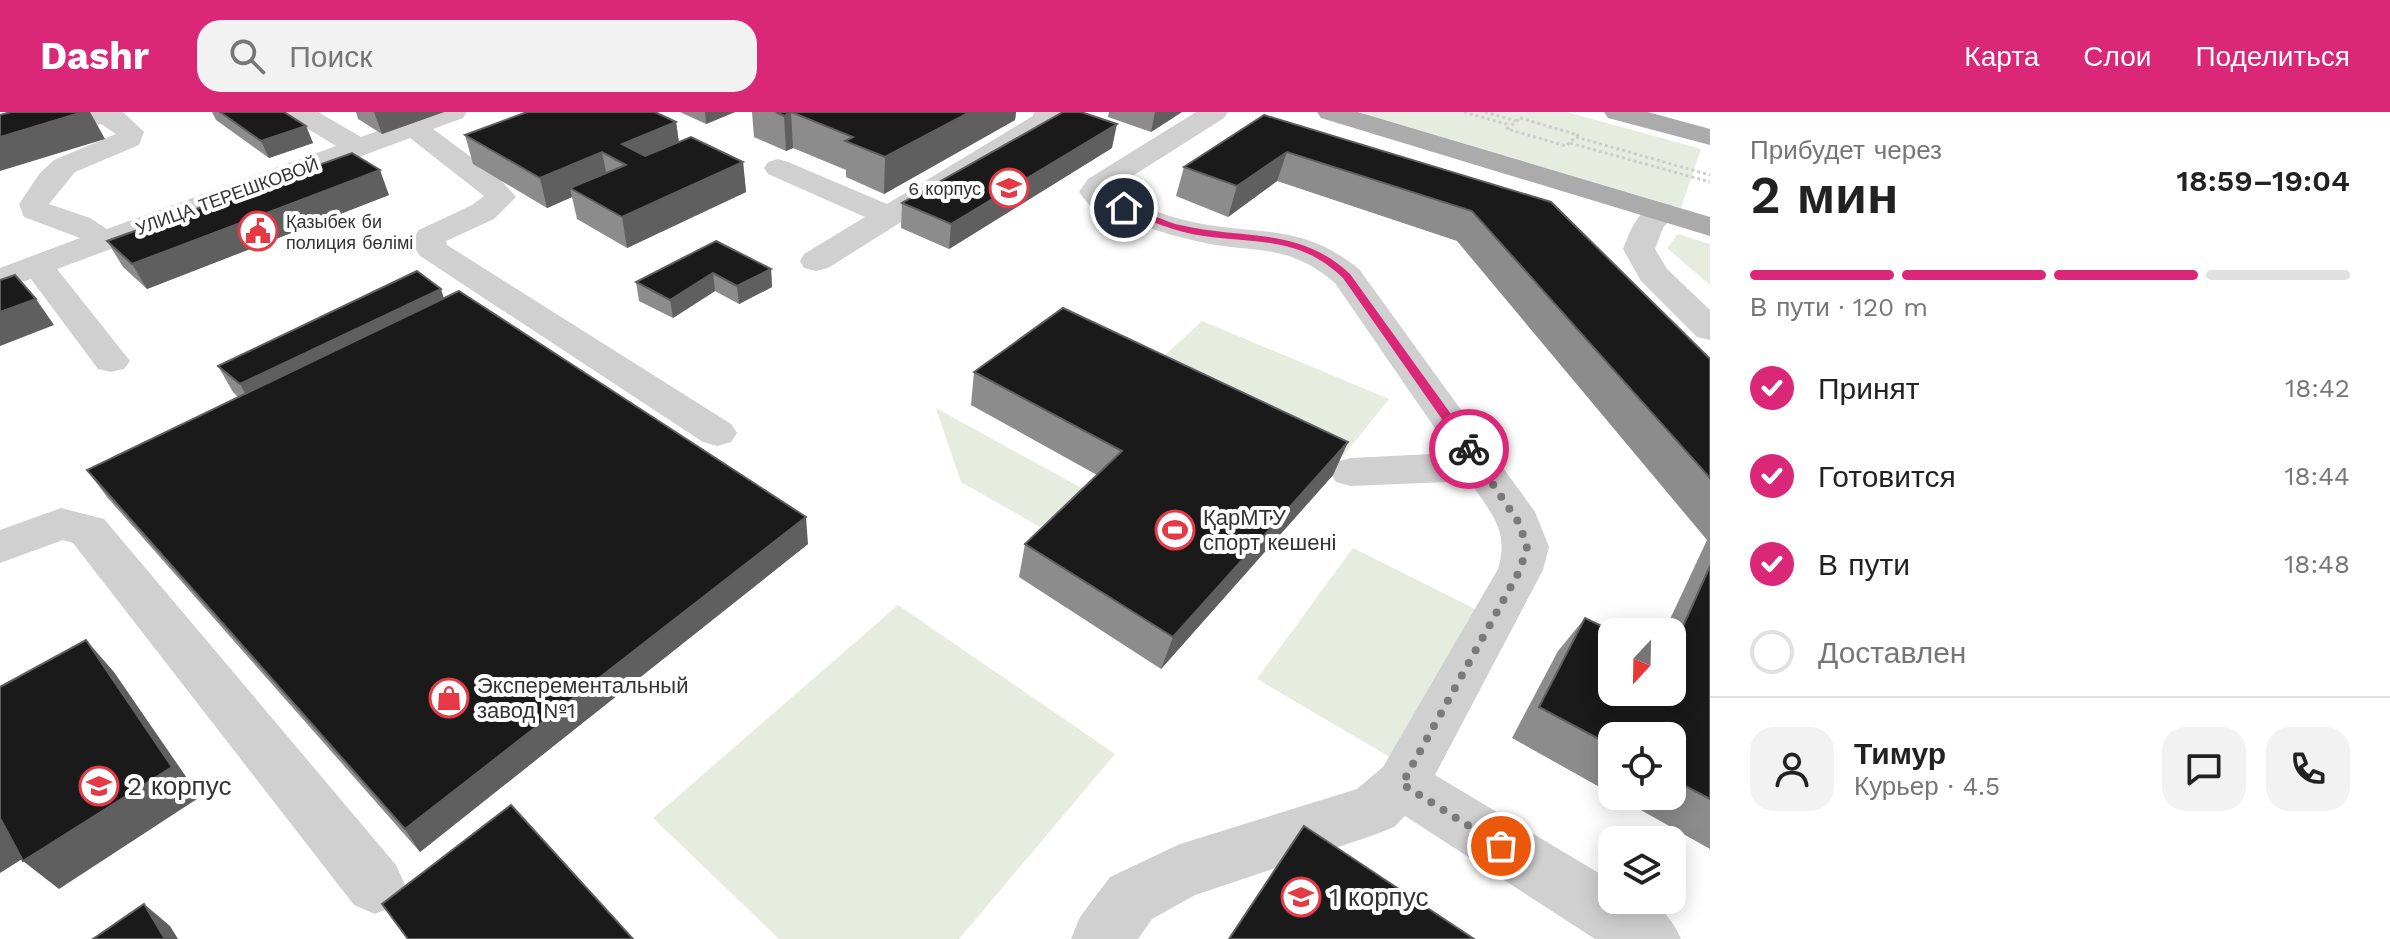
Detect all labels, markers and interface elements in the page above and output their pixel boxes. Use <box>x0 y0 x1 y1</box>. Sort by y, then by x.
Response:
search box <box>197 20 757 92</box>
text: Dashr <box>40 34 149 78</box>
icon: search <box>225 34 269 78</box>
text: Поиск <box>289 39 372 74</box>
text: Карта <box>1964 40 2039 73</box>
text: Слои <box>2083 40 2151 73</box>
text: Поделиться <box>2195 40 2350 73</box>
text: Прибудет через <box>1750 135 1942 165</box>
street label: УЛИЦА ТЕРЕШКОВОЙ <box>133 153 321 239</box>
text: 18:59–19:04 <box>2177 163 2350 198</box>
text: 2 мин <box>1750 165 1899 226</box>
school or university icon: 6 корпус <box>988 167 1030 209</box>
pin <box>1090 174 1158 242</box>
place label: 6 корпус <box>908 178 981 199</box>
icon: home <box>1102 186 1146 230</box>
public building icon: Қазыбек би полиция бөлімі <box>237 210 279 252</box>
place label: Қазыбек би полиция бөлімі <box>286 211 413 253</box>
text: В пути · 120 m <box>1750 292 1928 322</box>
icon: check <box>1750 366 1794 410</box>
text: Принят <box>1818 371 1920 406</box>
text: 18:42 <box>2285 373 2350 403</box>
courier <box>1429 409 1509 489</box>
icon: bike <box>1447 427 1491 471</box>
icon: check <box>1750 454 1794 498</box>
text: Готовится <box>1818 459 1956 494</box>
text: 18:44 <box>2284 461 2350 491</box>
place label: ҚарМТУ спорт кешені <box>1203 505 1337 555</box>
sports icon: ҚарМТУ спорт кешені <box>1154 509 1196 551</box>
icon: check <box>1750 542 1794 586</box>
text: В пути <box>1818 547 1910 582</box>
text: 18:48 <box>2284 549 2350 579</box>
north arrow <box>1598 618 1686 706</box>
map controls <box>1598 618 1686 914</box>
text: Доставлен <box>1818 635 1966 670</box>
place label: Эксперементальный завод №1 <box>477 673 688 723</box>
shop icon: Эксперементальный завод №1 <box>428 677 470 719</box>
button: locate <box>1598 722 1686 810</box>
button: person <box>1750 727 1834 811</box>
button: chat <box>2162 727 2246 811</box>
button: phone <box>2266 727 2350 811</box>
text: Тимур <box>1854 736 1946 771</box>
school or university icon: 2 корпус <box>78 765 120 807</box>
place label: 2 корпус <box>127 771 231 801</box>
text: Курьер · 4.5 <box>1854 771 2000 801</box>
pin <box>1467 812 1535 880</box>
icon: bag <box>1479 824 1523 868</box>
button: layers <box>1598 826 1686 914</box>
school or university icon: 1 корпус <box>1280 876 1322 918</box>
place label: 1 корпус <box>1329 882 1428 912</box>

